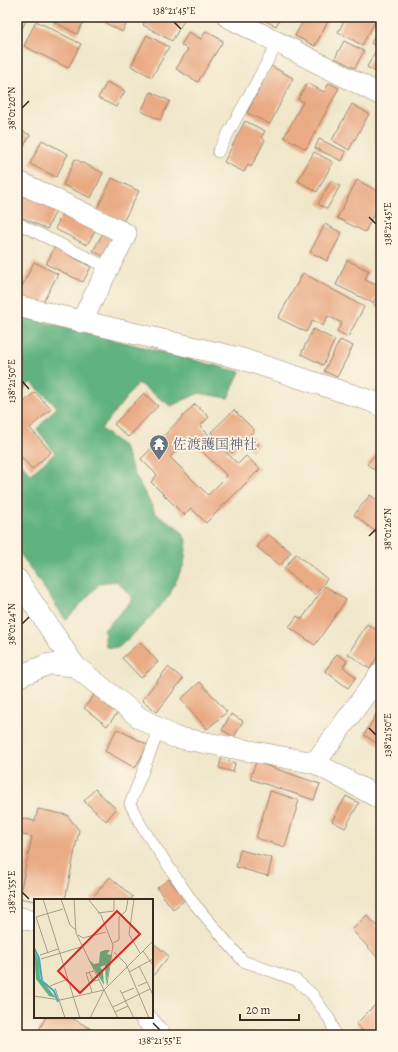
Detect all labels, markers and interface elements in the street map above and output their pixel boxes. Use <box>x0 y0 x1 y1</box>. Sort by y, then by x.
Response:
text: 138°21'45"E <box>152 4 196 17</box>
text: 38°01'20"N <box>5 87 18 129</box>
text: 138°21'45"E <box>381 202 394 246</box>
text: 138°21'50"E <box>5 359 18 403</box>
temple icon: 佐渡護国神社 <box>148 433 170 461</box>
place label: 佐渡護国神社 <box>173 435 257 454</box>
text: 38°01'26"N <box>381 508 394 550</box>
text: 38°01'24"N <box>5 603 18 645</box>
text: 138°21'50"E <box>381 713 394 757</box>
text: 138°21'55"E <box>5 870 18 913</box>
inset map <box>34 899 153 1018</box>
scale bar <box>240 996 299 1022</box>
text: 20 m <box>246 1002 270 1018</box>
text: 138°21'55"E <box>139 1034 182 1047</box>

